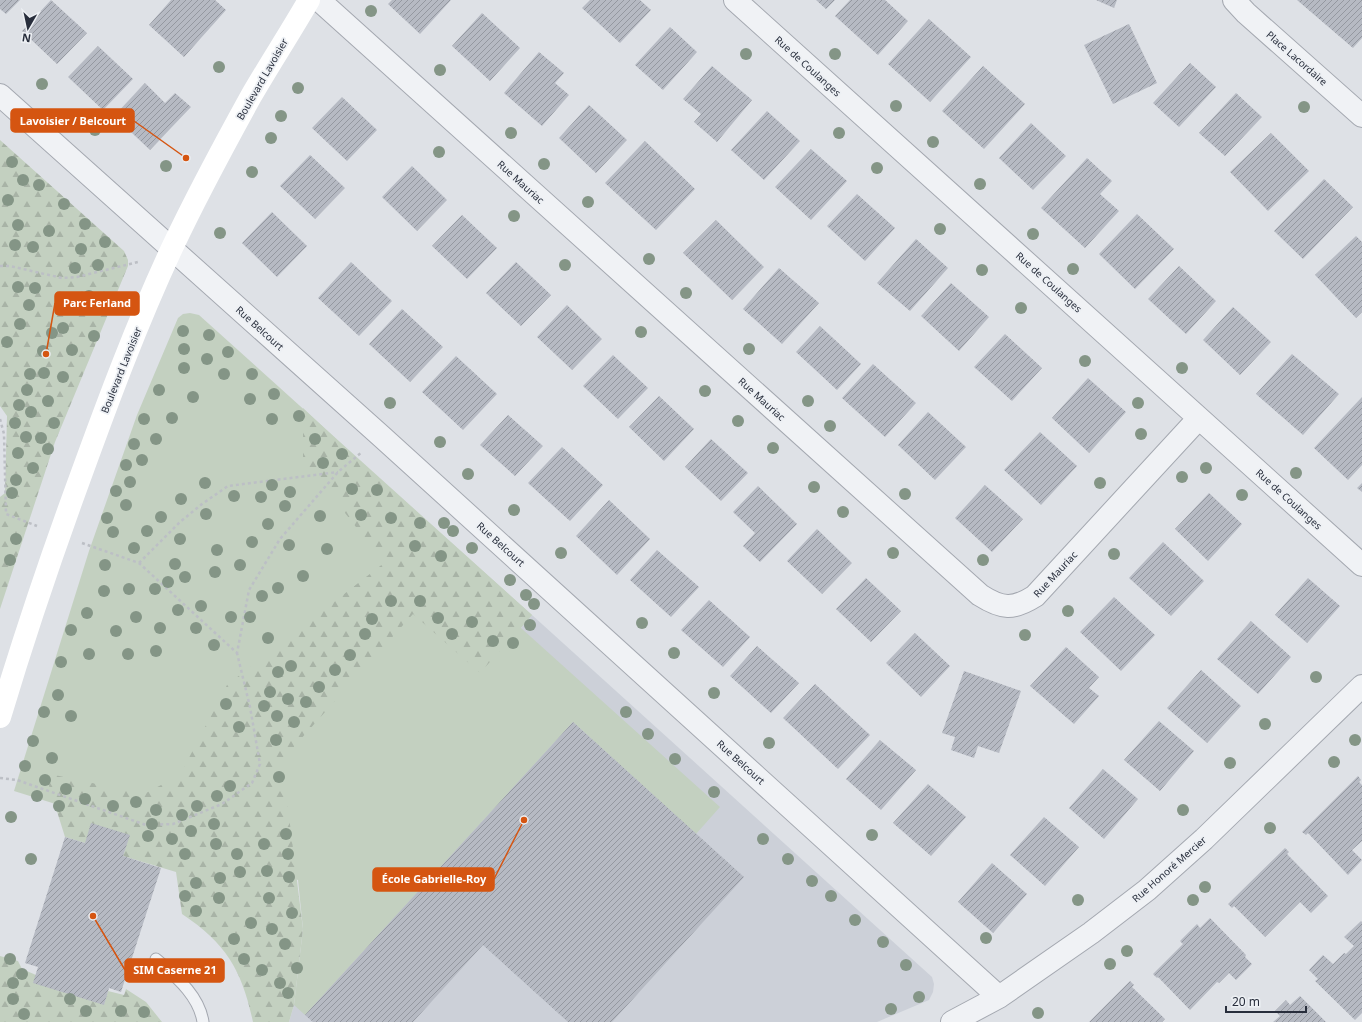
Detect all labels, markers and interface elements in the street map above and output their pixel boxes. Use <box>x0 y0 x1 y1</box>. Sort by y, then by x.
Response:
north arrow <box>8 8 48 48</box>
street label: Place Lacordaire <box>1263 28 1331 89</box>
text: N <box>21 30 32 46</box>
street label: Rue de Coulanges <box>772 33 844 100</box>
street label: Boulevard Lavoisier <box>233 36 291 122</box>
callout: Lavoisier / Belcourt <box>11 109 134 132</box>
text: Lavoisier / Belcourt <box>20 113 126 128</box>
street label: Rue Mauriac <box>495 157 548 207</box>
street label: Rue de Coulanges <box>1013 249 1085 316</box>
callout: Parc Ferland <box>55 292 139 315</box>
text: Parc Ferland <box>63 295 131 310</box>
street label: Rue Belcourt <box>233 303 287 354</box>
street label: Boulevard Lavoisier <box>97 325 145 415</box>
street label: Rue Mauriac <box>736 374 789 424</box>
street label: Rue de Coulanges <box>1253 466 1325 533</box>
street label: Rue Belcourt <box>474 519 528 570</box>
street label: Rue Mauriac <box>1030 548 1080 600</box>
street label: Rue Belcourt <box>714 737 768 788</box>
street label: Rue Honoré Mercier <box>1129 833 1209 905</box>
callout: École Gabrielle-Roy <box>373 868 494 891</box>
text: École Gabrielle-Roy <box>382 871 487 886</box>
callout: SIM Caserne 21 <box>125 959 224 982</box>
text: SIM Caserne 21 <box>133 962 217 977</box>
scale bar <box>1226 988 1306 1014</box>
text: 20 m <box>1232 993 1260 1010</box>

